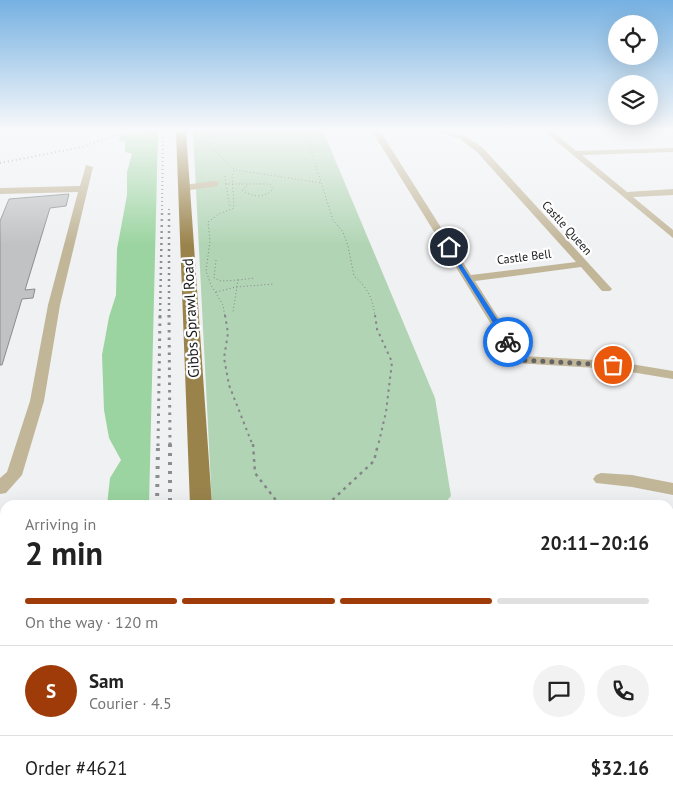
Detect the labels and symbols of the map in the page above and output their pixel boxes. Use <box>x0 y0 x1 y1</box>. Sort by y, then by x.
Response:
street label: Castle Queen <box>539 197 596 258</box>
pin <box>428 226 470 268</box>
street label: Castle Bell <box>496 246 552 267</box>
street label: Gibbs Sprawl Road <box>178 258 203 378</box>
courier <box>483 317 533 367</box>
pin <box>592 344 634 386</box>

